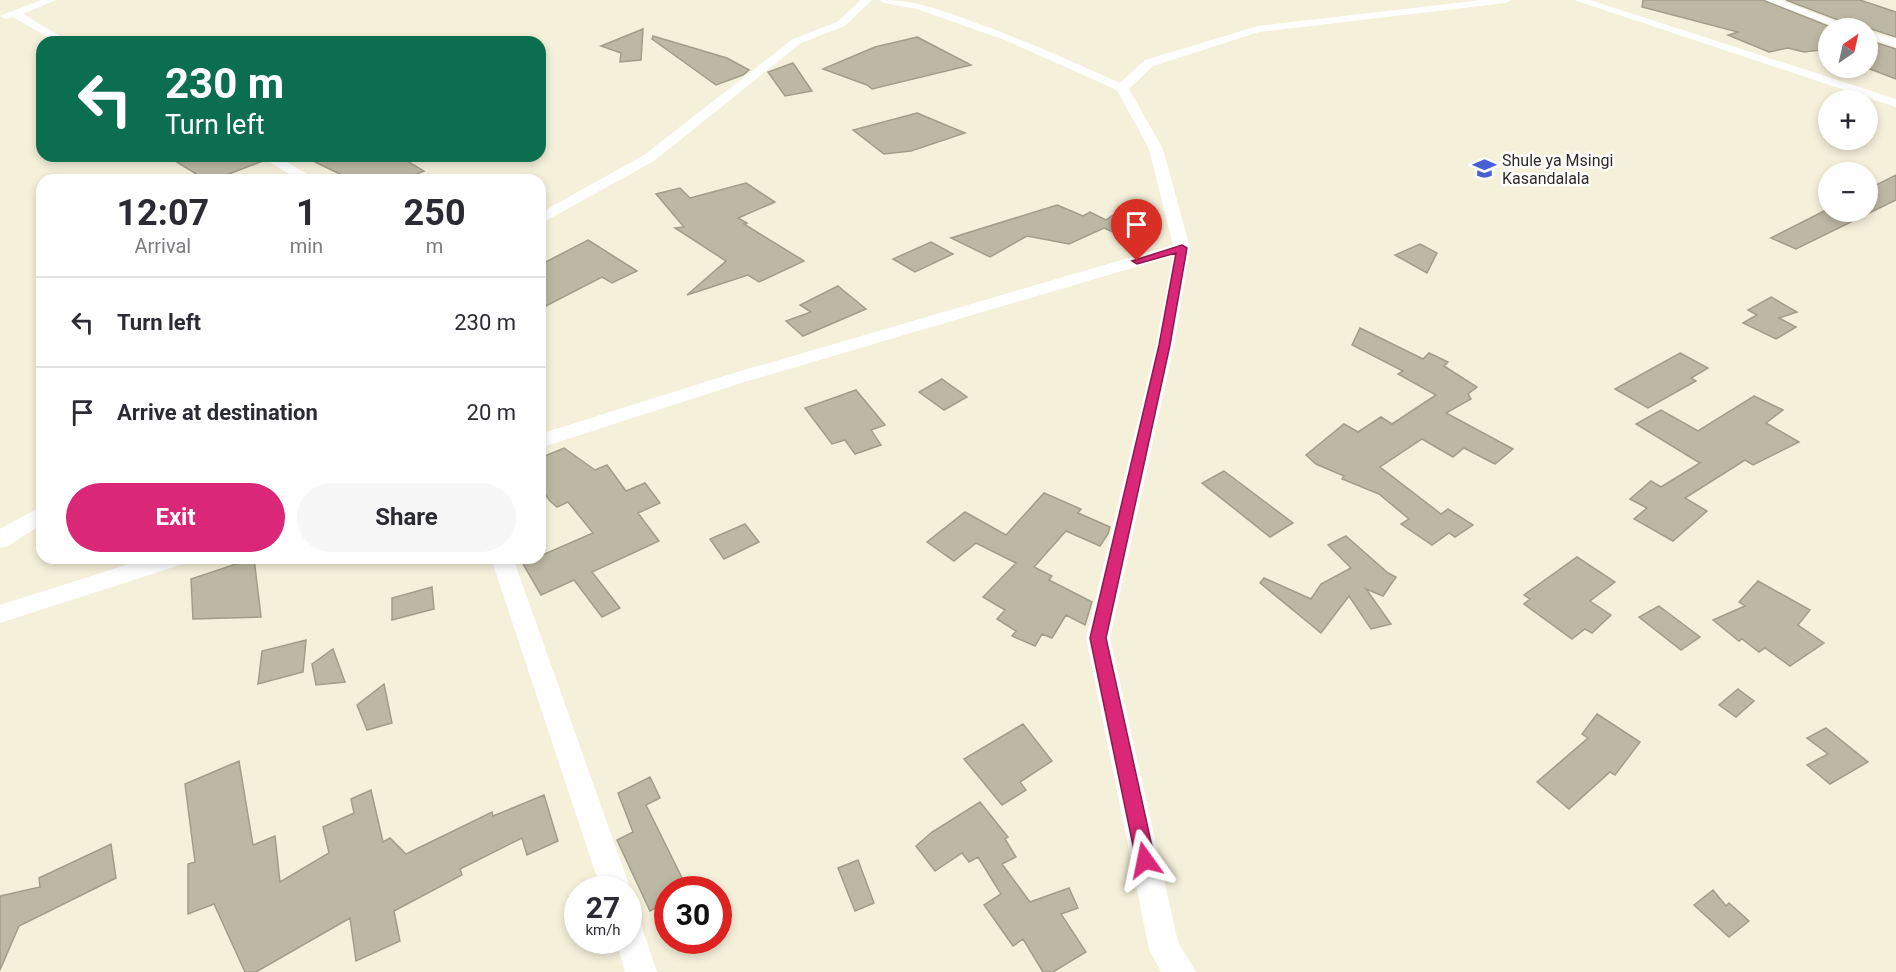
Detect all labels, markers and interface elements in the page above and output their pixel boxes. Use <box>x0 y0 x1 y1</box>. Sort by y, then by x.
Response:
north arrow <box>1818 18 1878 78</box>
map controls <box>1818 18 1878 222</box>
text: 230 m <box>165 59 284 108</box>
icon: left <box>66 60 144 138</box>
button: + <box>1818 90 1878 150</box>
text: Turn left <box>165 109 265 141</box>
place label: Shule ya Msingi Kasandalala <box>1502 151 1613 188</box>
school or university icon: Shule ya Msingi Kasandalala <box>1471 156 1497 182</box>
button: − <box>1818 162 1878 222</box>
text: 12:07 <box>116 192 209 234</box>
text: 1 <box>296 192 317 234</box>
text: 250 <box>404 192 466 234</box>
pin <box>1111 199 1162 261</box>
icon: arrive <box>1120 208 1153 241</box>
text: Arrival <box>134 234 191 258</box>
text: min <box>290 234 323 258</box>
text: m <box>426 234 443 258</box>
icon: left <box>66 306 99 339</box>
text: Turn left <box>117 310 201 335</box>
text: 230 m <box>454 310 516 335</box>
icon: arrive <box>66 396 99 429</box>
text: Arrive at destination <box>117 400 318 425</box>
text: 20 m <box>467 400 516 425</box>
button: Exit <box>66 483 285 552</box>
button: Share <box>297 483 516 552</box>
position arrow <box>1113 828 1177 892</box>
speed limit sign: 30 <box>654 876 732 954</box>
text: 27 <box>586 890 620 925</box>
text: km/h <box>585 921 621 939</box>

